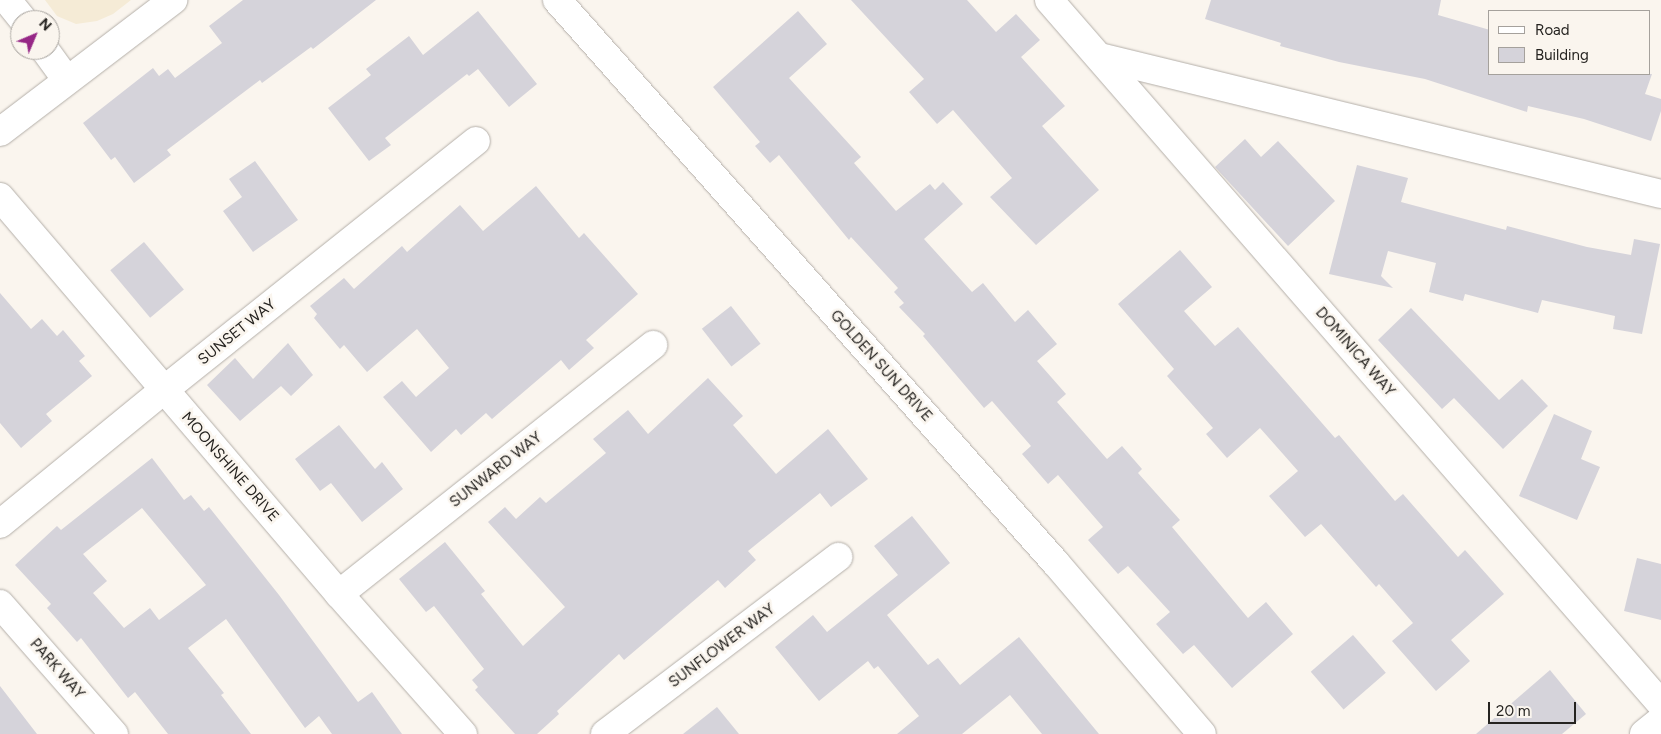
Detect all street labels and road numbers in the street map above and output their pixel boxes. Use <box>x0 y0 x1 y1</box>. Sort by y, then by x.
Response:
street label: SUNSET WAY <box>195 295 279 369</box>
street label: DOMINICA WAY <box>1311 304 1399 400</box>
street label: GOLDEN SUN DRIVE <box>826 307 936 425</box>
street label: MOONSHINE DRIVE <box>177 409 283 525</box>
street label: SUNWARD WAY <box>446 428 546 512</box>
street label: SUNFLOWER WAY <box>665 600 779 692</box>
street label: PARK WAY <box>26 635 88 703</box>

